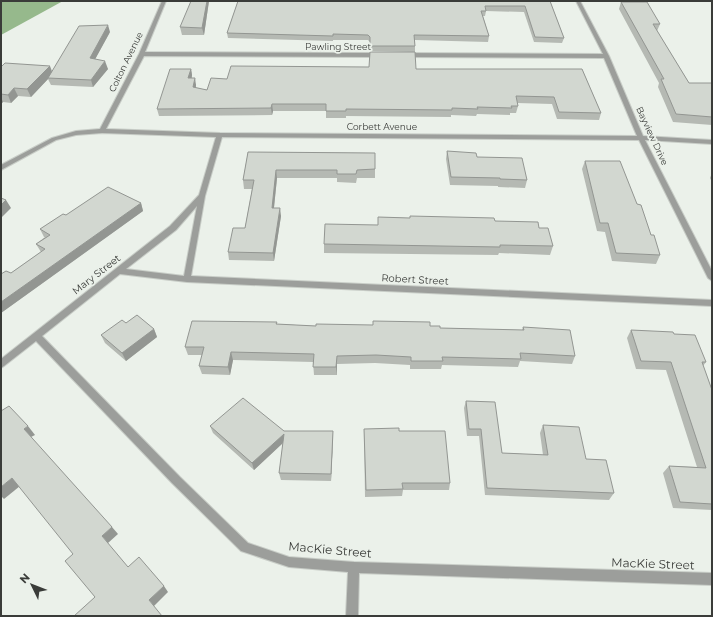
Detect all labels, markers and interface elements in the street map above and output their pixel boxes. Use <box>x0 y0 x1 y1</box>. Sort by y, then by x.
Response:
street label: Colton Avenue <box>106 29 145 94</box>
street label: Pawling Street <box>305 41 371 52</box>
street label: Bayview Drive <box>634 105 671 167</box>
street label: Corbett Avenue <box>347 121 418 132</box>
street label: Mary Street <box>70 252 123 297</box>
street label: Robert Street <box>381 271 449 288</box>
street label: MacKie Street <box>288 538 373 561</box>
street label: MacKie Street <box>611 555 695 572</box>
north arrow <box>12 565 52 605</box>
text: N <box>17 570 33 586</box>

